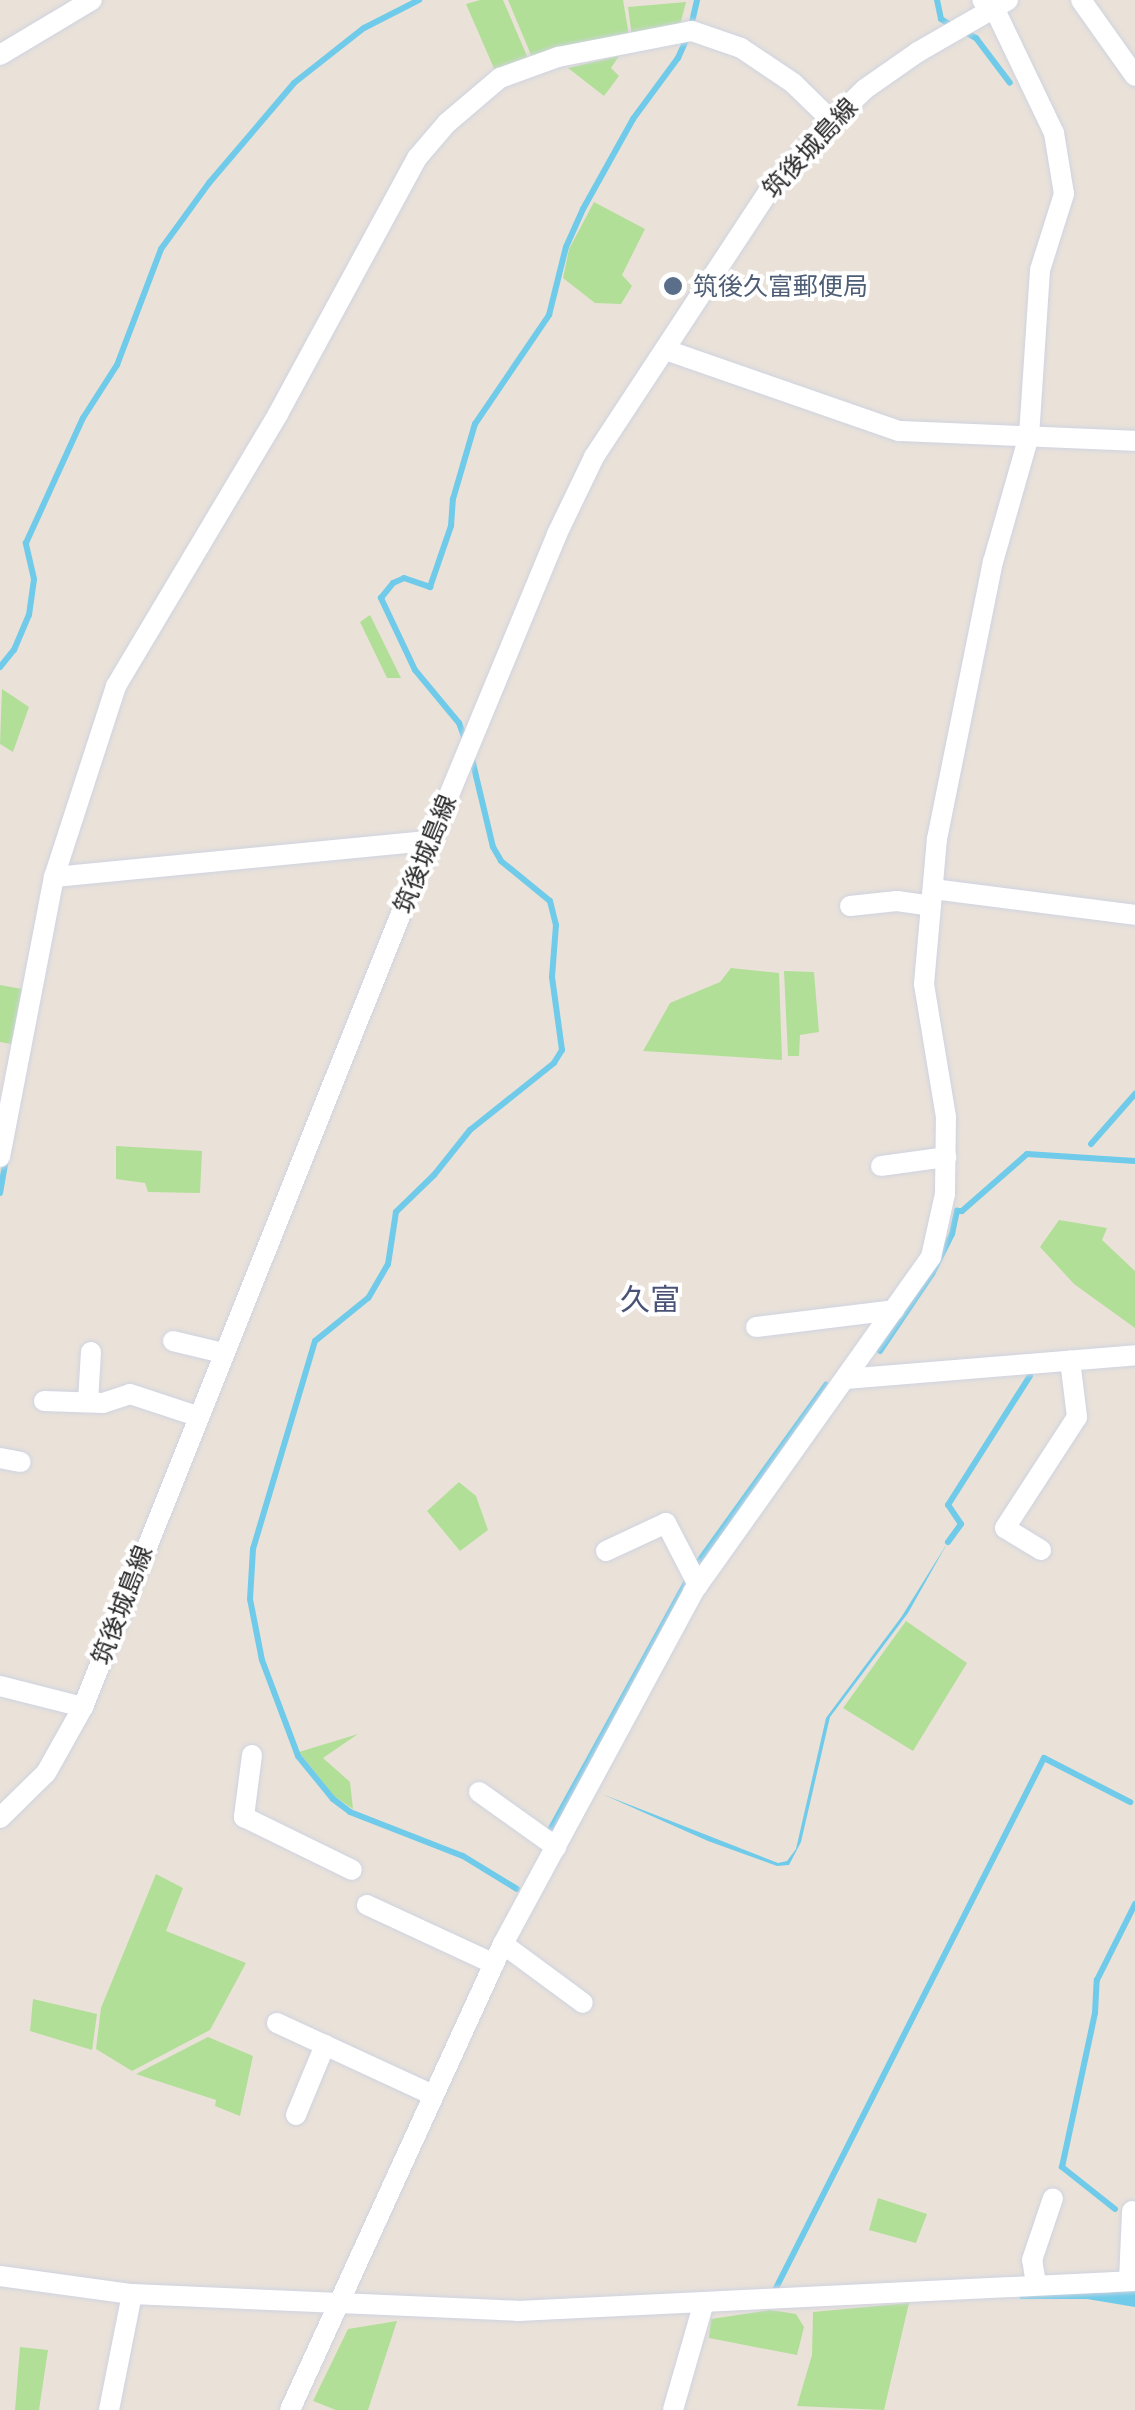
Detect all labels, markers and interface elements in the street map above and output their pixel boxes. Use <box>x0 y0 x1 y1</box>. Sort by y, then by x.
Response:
street label: 筑後城島線 <box>756 92 864 204</box>
place label: 筑後久富郵便局 <box>693 271 868 301</box>
marker: 筑後久富郵便局 <box>662 275 684 297</box>
street label: 筑後城島線 <box>388 790 462 918</box>
district label: 久富 <box>620 1281 680 1317</box>
street label: 筑後城島線 <box>86 1541 158 1669</box>

